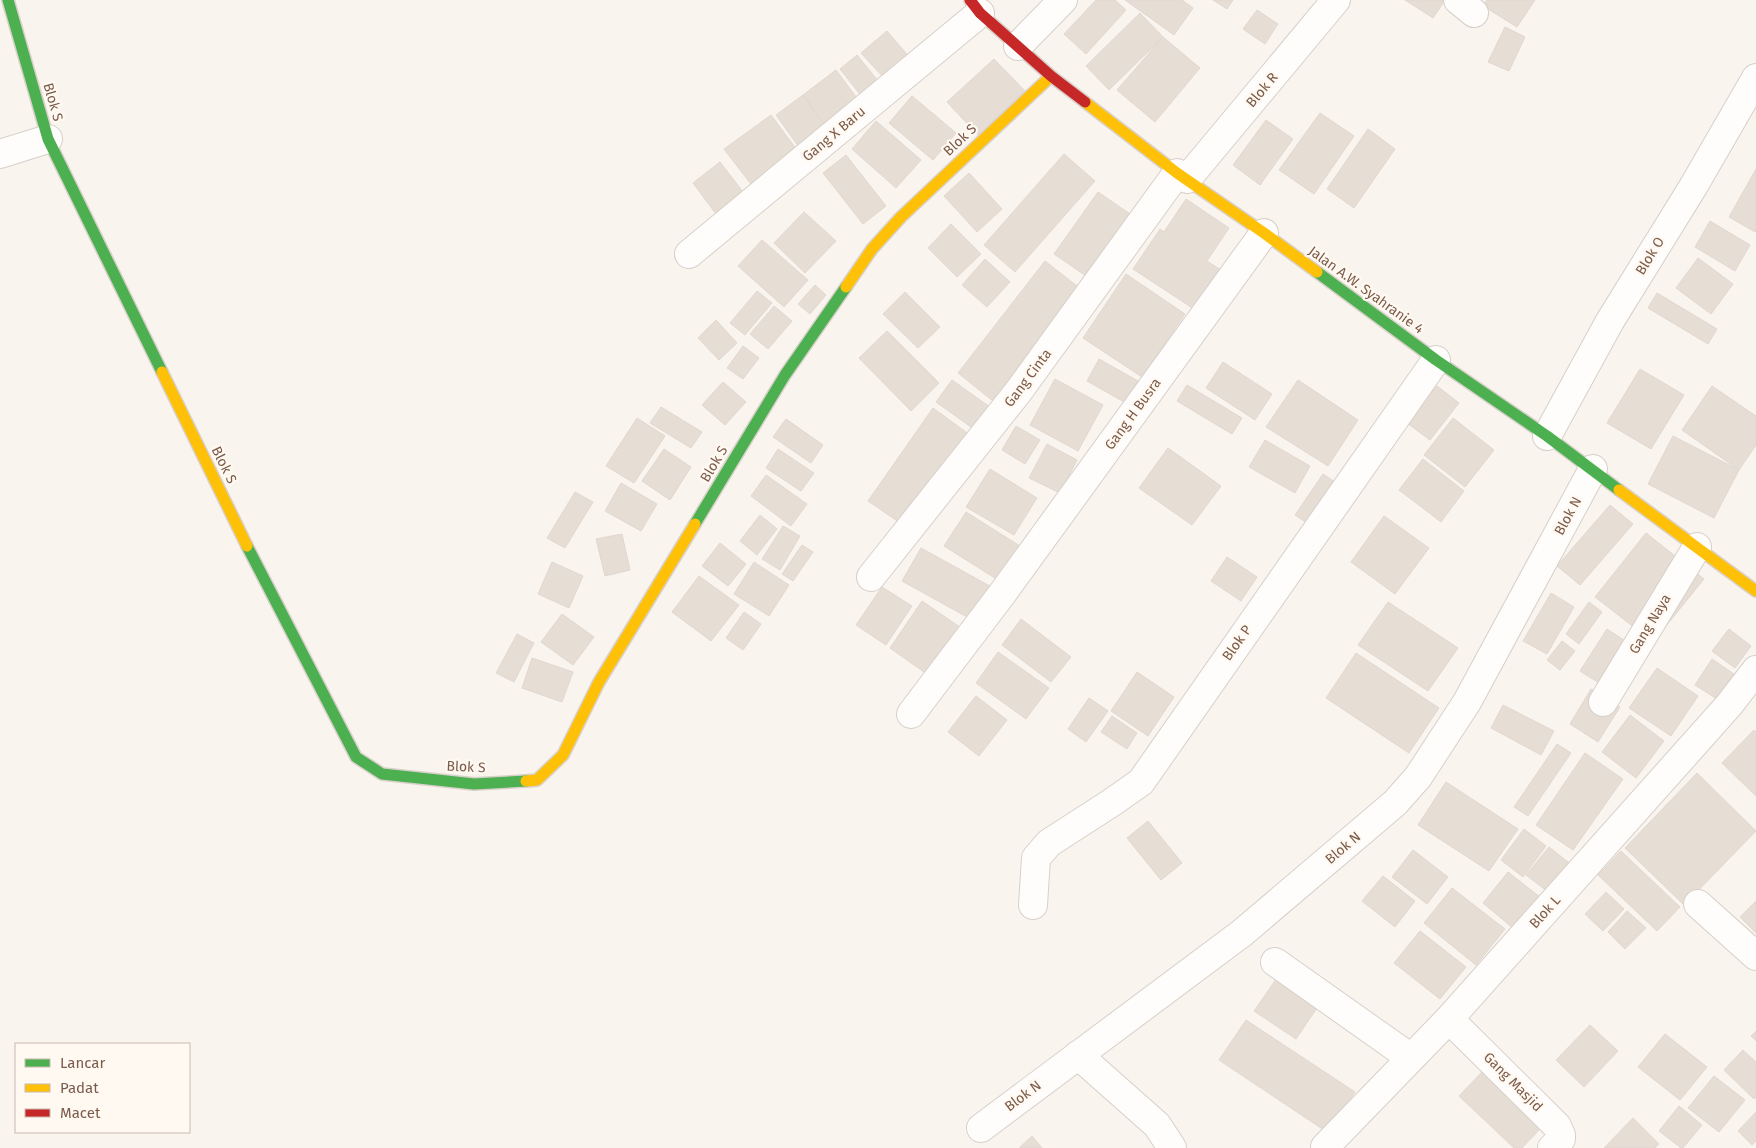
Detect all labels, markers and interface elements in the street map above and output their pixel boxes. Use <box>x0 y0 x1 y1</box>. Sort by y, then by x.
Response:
street label: Blok R <box>1243 69 1282 111</box>
street label: Blok S <box>39 81 67 124</box>
street label: Gang X Baru <box>799 103 869 165</box>
street label: Blok S <box>940 120 980 160</box>
street label: Blok O <box>1632 234 1668 278</box>
street label: Jalan A.W. Syahranie 4 <box>1305 243 1427 338</box>
street label: Gang Cinta <box>1001 346 1055 410</box>
street label: Gang H Busra <box>1101 375 1165 453</box>
street label: Blok S <box>697 442 732 485</box>
street label: Blok S <box>208 444 240 487</box>
street label: Blok N <box>1551 494 1585 538</box>
street label: Gang Naya <box>1625 591 1675 657</box>
street label: Blok P <box>1219 622 1255 664</box>
street label: Blok S <box>446 757 486 777</box>
street label: Blok N <box>1322 828 1364 868</box>
street label: Blok L <box>1526 892 1564 932</box>
legend <box>15 1043 190 1133</box>
street label: Gang Masjid <box>1480 1049 1546 1115</box>
text: Lancar <box>60 1054 105 1072</box>
street label: Blok N <box>1001 1077 1045 1115</box>
text: Padat <box>60 1079 99 1097</box>
text: Macet <box>60 1104 101 1122</box>

